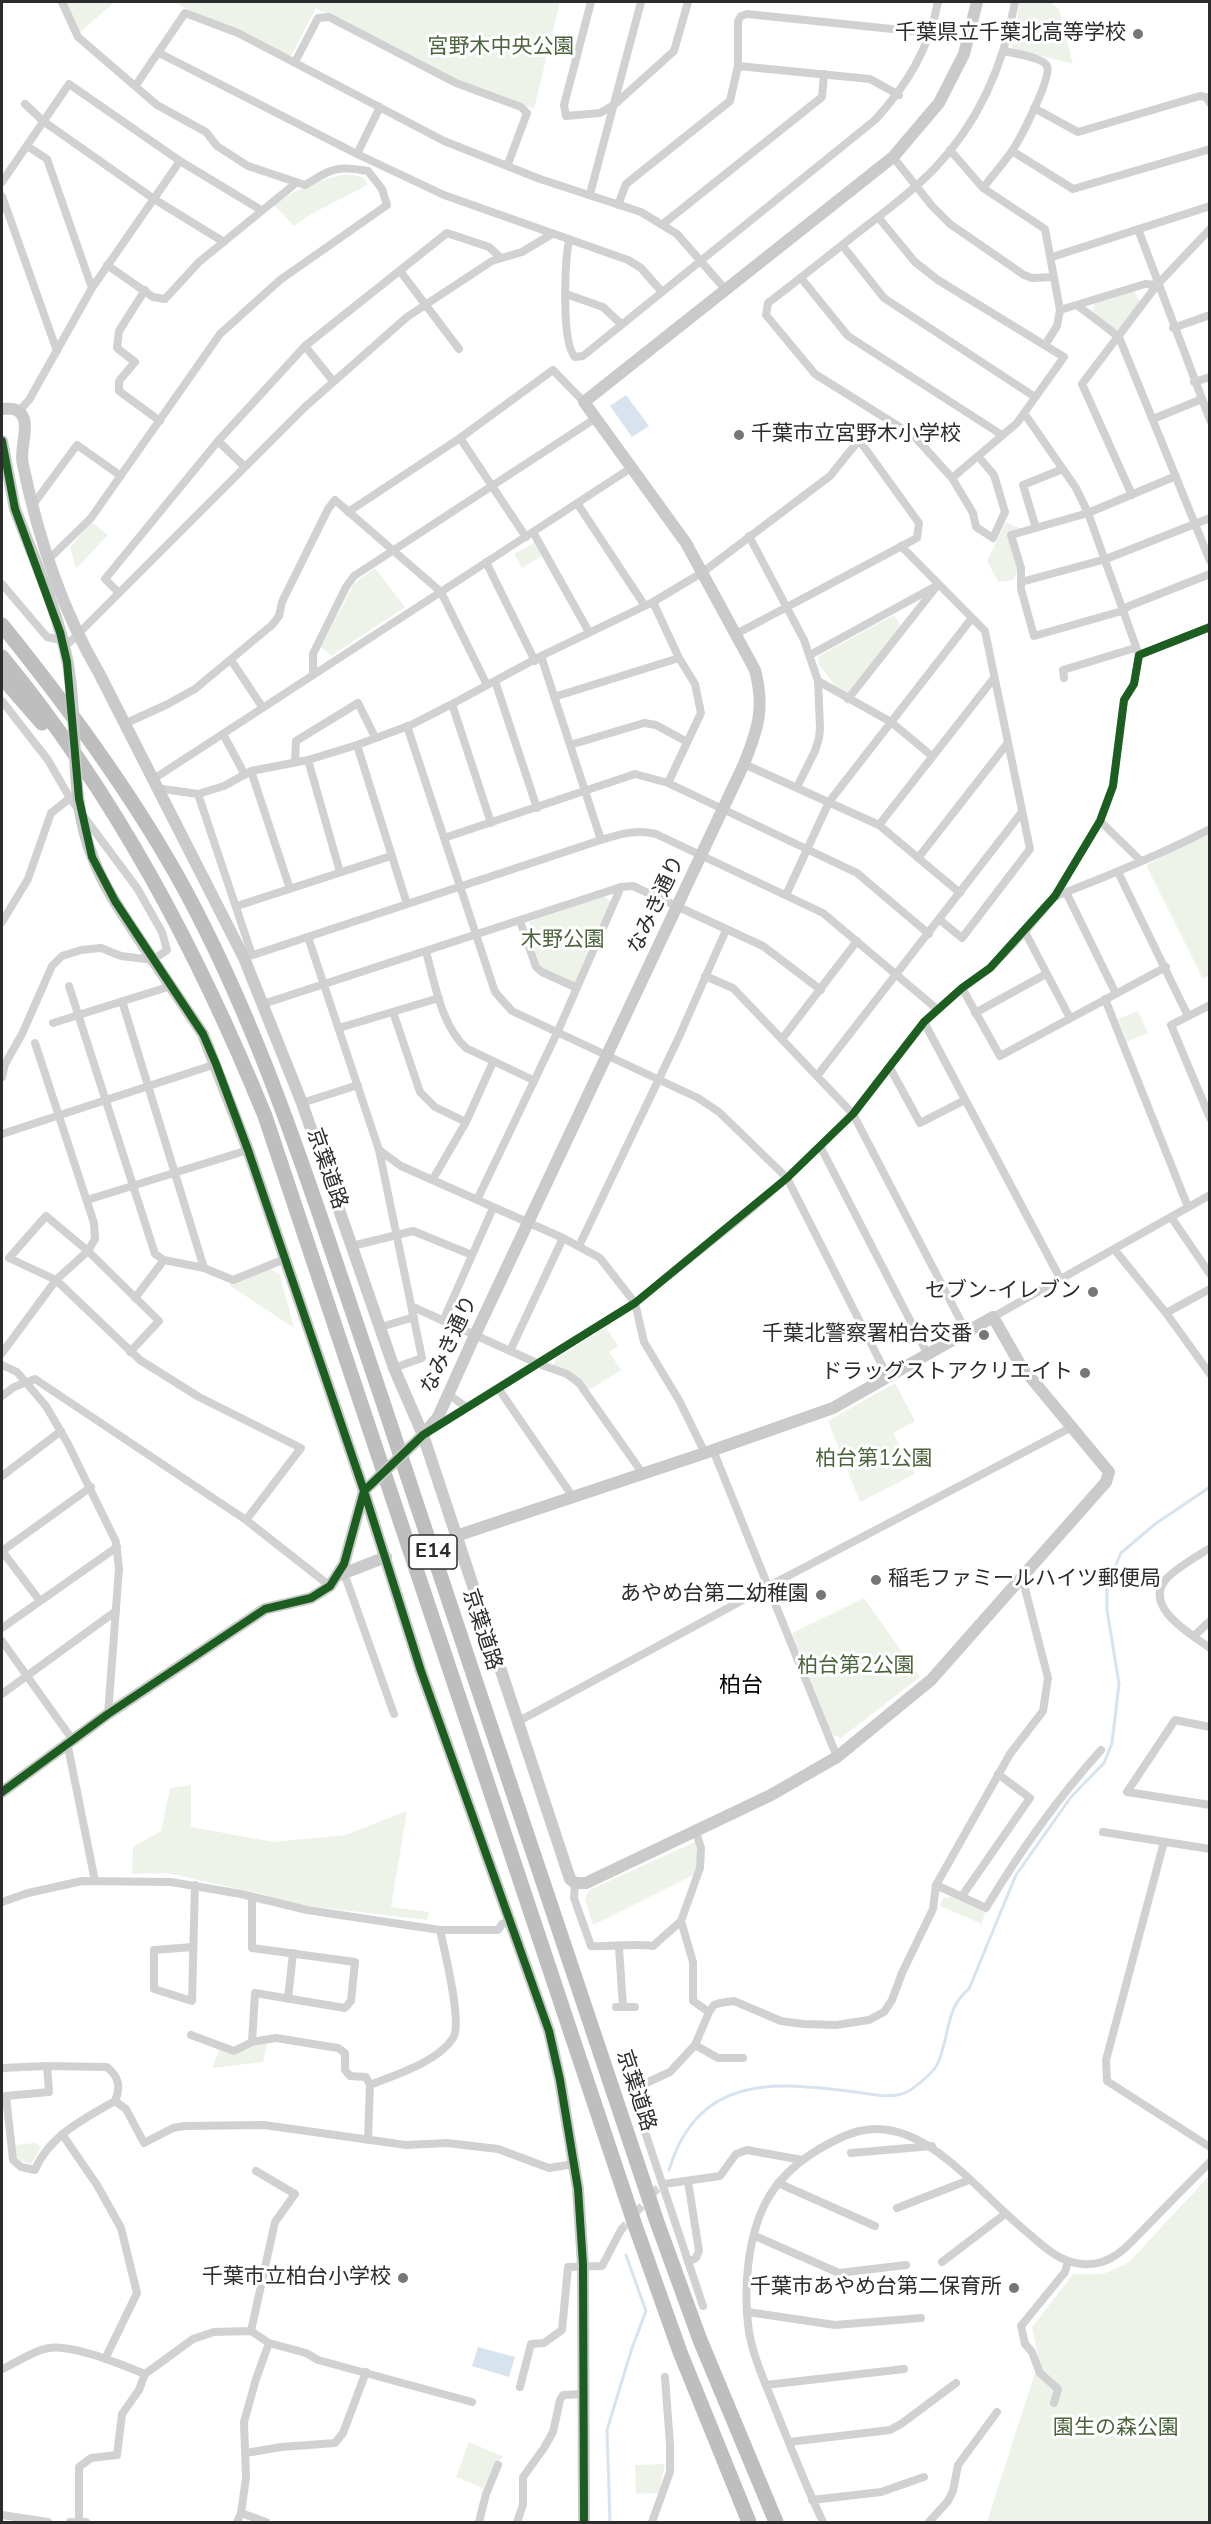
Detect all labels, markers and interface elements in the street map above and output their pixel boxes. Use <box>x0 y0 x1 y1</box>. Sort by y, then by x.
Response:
place label: 千葉県立千葉北高等学校 <box>895 21 1126 47</box>
marker: 千葉県立千葉北高等学校 <box>1131 27 1145 41</box>
park label: 宮野木中央公園 <box>428 35 574 61</box>
place label: 千葉市立宮野木小学校 <box>751 422 961 448</box>
marker: 千葉市立宮野木小学校 <box>732 428 746 442</box>
street label: なみき通り <box>623 852 691 958</box>
park label: 木野公園 <box>521 928 605 954</box>
street label: 京葉道路 <box>300 1125 352 1213</box>
place label: セブン-イレブン <box>925 1279 1081 1305</box>
marker: セブン-イレブン <box>1086 1285 1100 1299</box>
street label: なみき通り <box>416 1292 484 1398</box>
place label: 千葉北警察署柏台交番 <box>762 1322 972 1348</box>
marker: 千葉北警察署柏台交番 <box>977 1328 991 1342</box>
place label: ドラッグストアクリエイト <box>821 1360 1073 1386</box>
marker: ドラッグストアクリエイト <box>1078 1366 1092 1380</box>
park label: 柏台第1公園 <box>815 1447 933 1473</box>
road number: E14 <box>409 1535 457 1569</box>
place label: 稲毛ファミールハイツ郵便局 <box>888 1567 1161 1593</box>
marker: 稲毛ファミールハイツ郵便局 <box>869 1573 883 1587</box>
place label: あやめ台第二幼稚園 <box>620 1582 809 1608</box>
street label: 京葉道路 <box>456 1586 506 1674</box>
marker: あやめ台第二幼稚園 <box>814 1588 828 1602</box>
park label: 柏台第2公園 <box>797 1654 915 1680</box>
district label: 柏台 <box>719 1674 763 1700</box>
street label: 京葉道路 <box>610 2047 660 2135</box>
place label: 千葉市立柏台小学校 <box>202 2265 391 2291</box>
marker: 千葉市立柏台小学校 <box>396 2271 410 2285</box>
place label: 千葉市あやめ台第二保育所 <box>750 2275 1002 2301</box>
marker: 千葉市あやめ台第二保育所 <box>1007 2281 1021 2295</box>
park label: 園生の森公園 <box>1053 2416 1179 2442</box>

